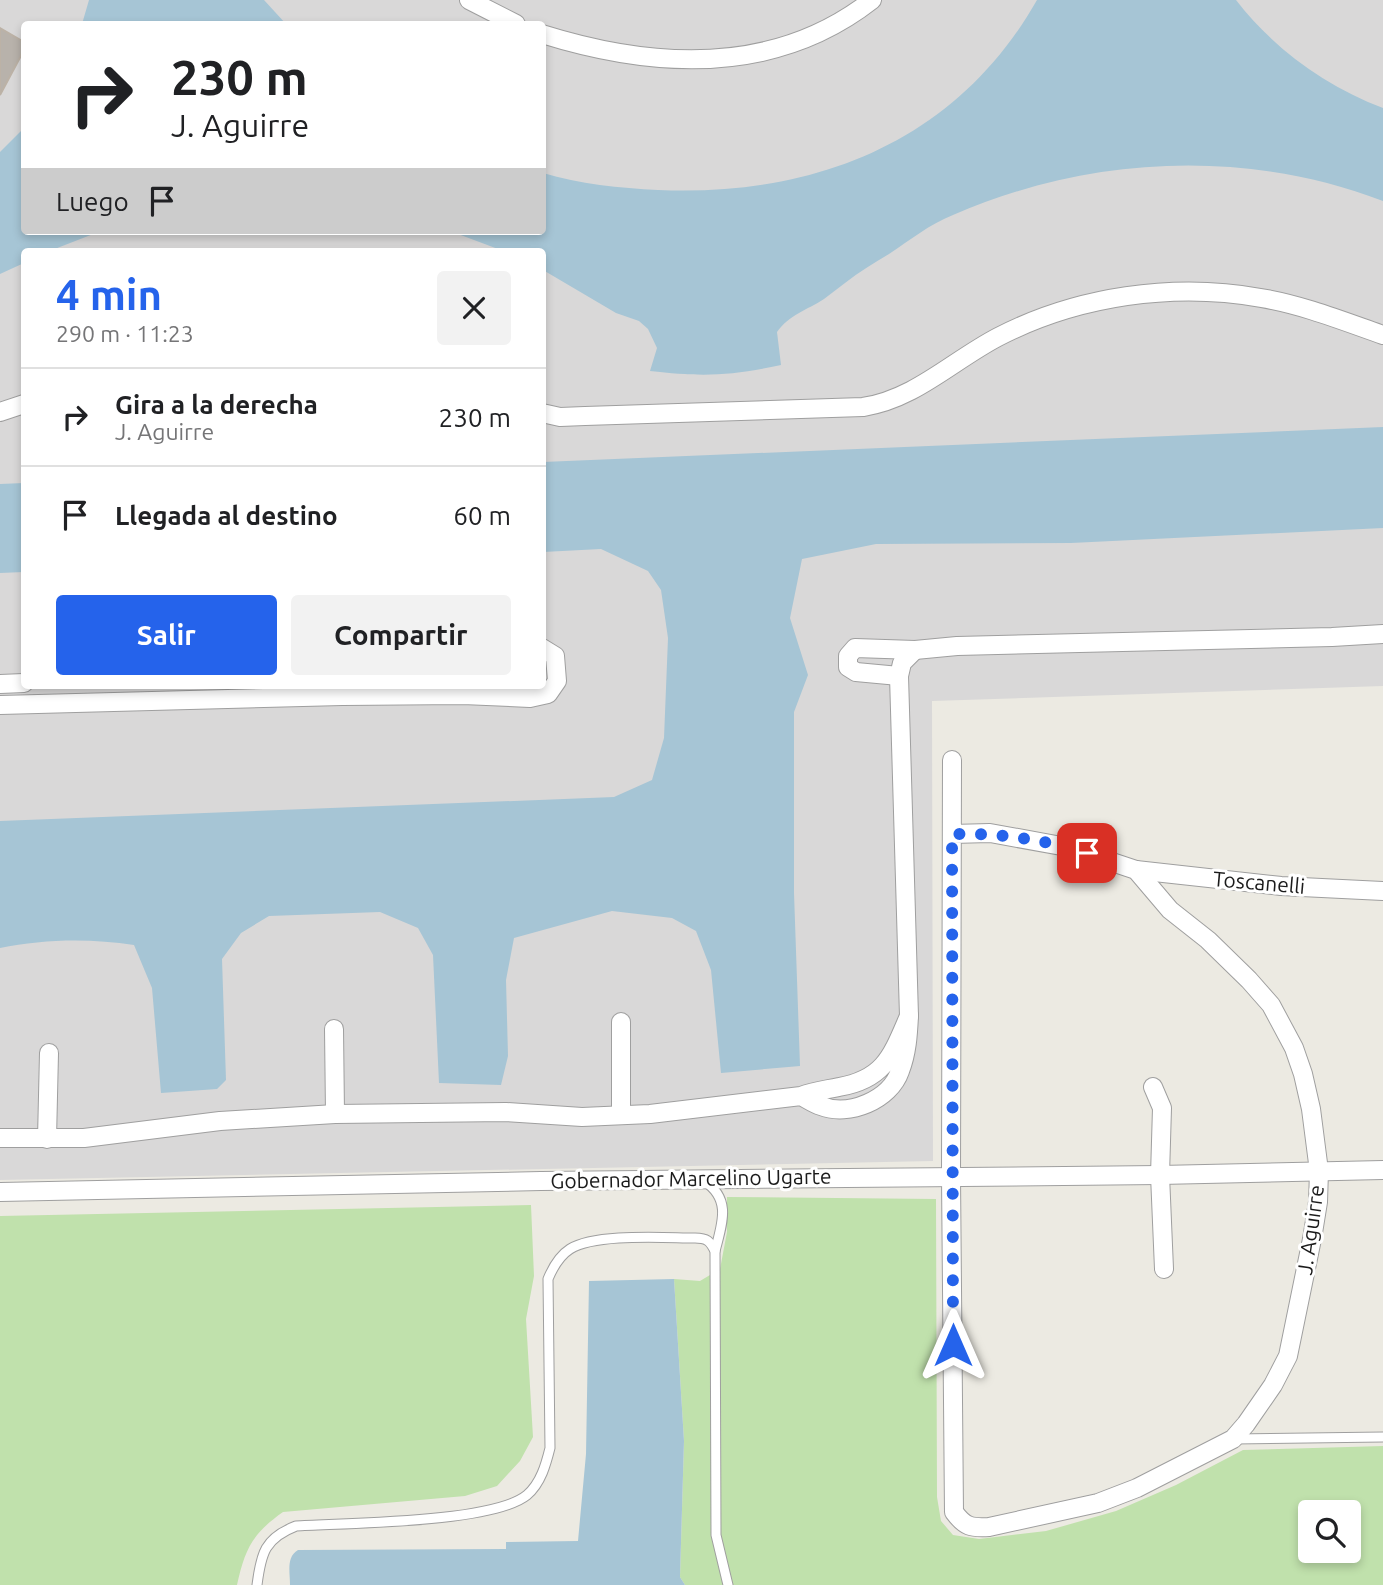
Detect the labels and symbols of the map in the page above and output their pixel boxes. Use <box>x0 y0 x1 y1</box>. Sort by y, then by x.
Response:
pin <box>1057 823 1117 883</box>
street label: Toscanelli <box>1212 866 1306 898</box>
street label: Gobernador Marcelino Ugarte <box>550 1164 832 1192</box>
street label: J. Aguirre <box>1292 1183 1328 1276</box>
position arrow <box>916 1308 990 1382</box>

